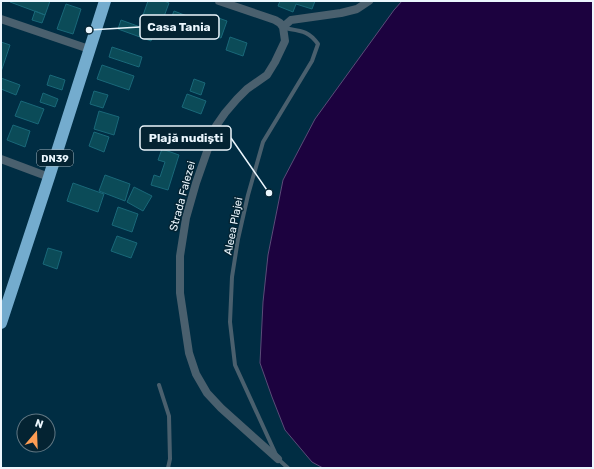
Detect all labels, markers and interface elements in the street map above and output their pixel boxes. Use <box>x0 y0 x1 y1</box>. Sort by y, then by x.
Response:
callout: Casa Tania <box>140 15 219 39</box>
text: Casa Tania <box>147 20 211 34</box>
callout: Plajă nudiști <box>140 126 231 150</box>
text: Plajă nudiști <box>149 131 223 145</box>
road number: DN39 <box>37 150 73 166</box>
street label: Strada Falezei <box>167 160 198 233</box>
street label: Aleea Plajei <box>222 196 245 256</box>
north arrow <box>16 413 56 453</box>
text: N <box>33 417 45 431</box>

